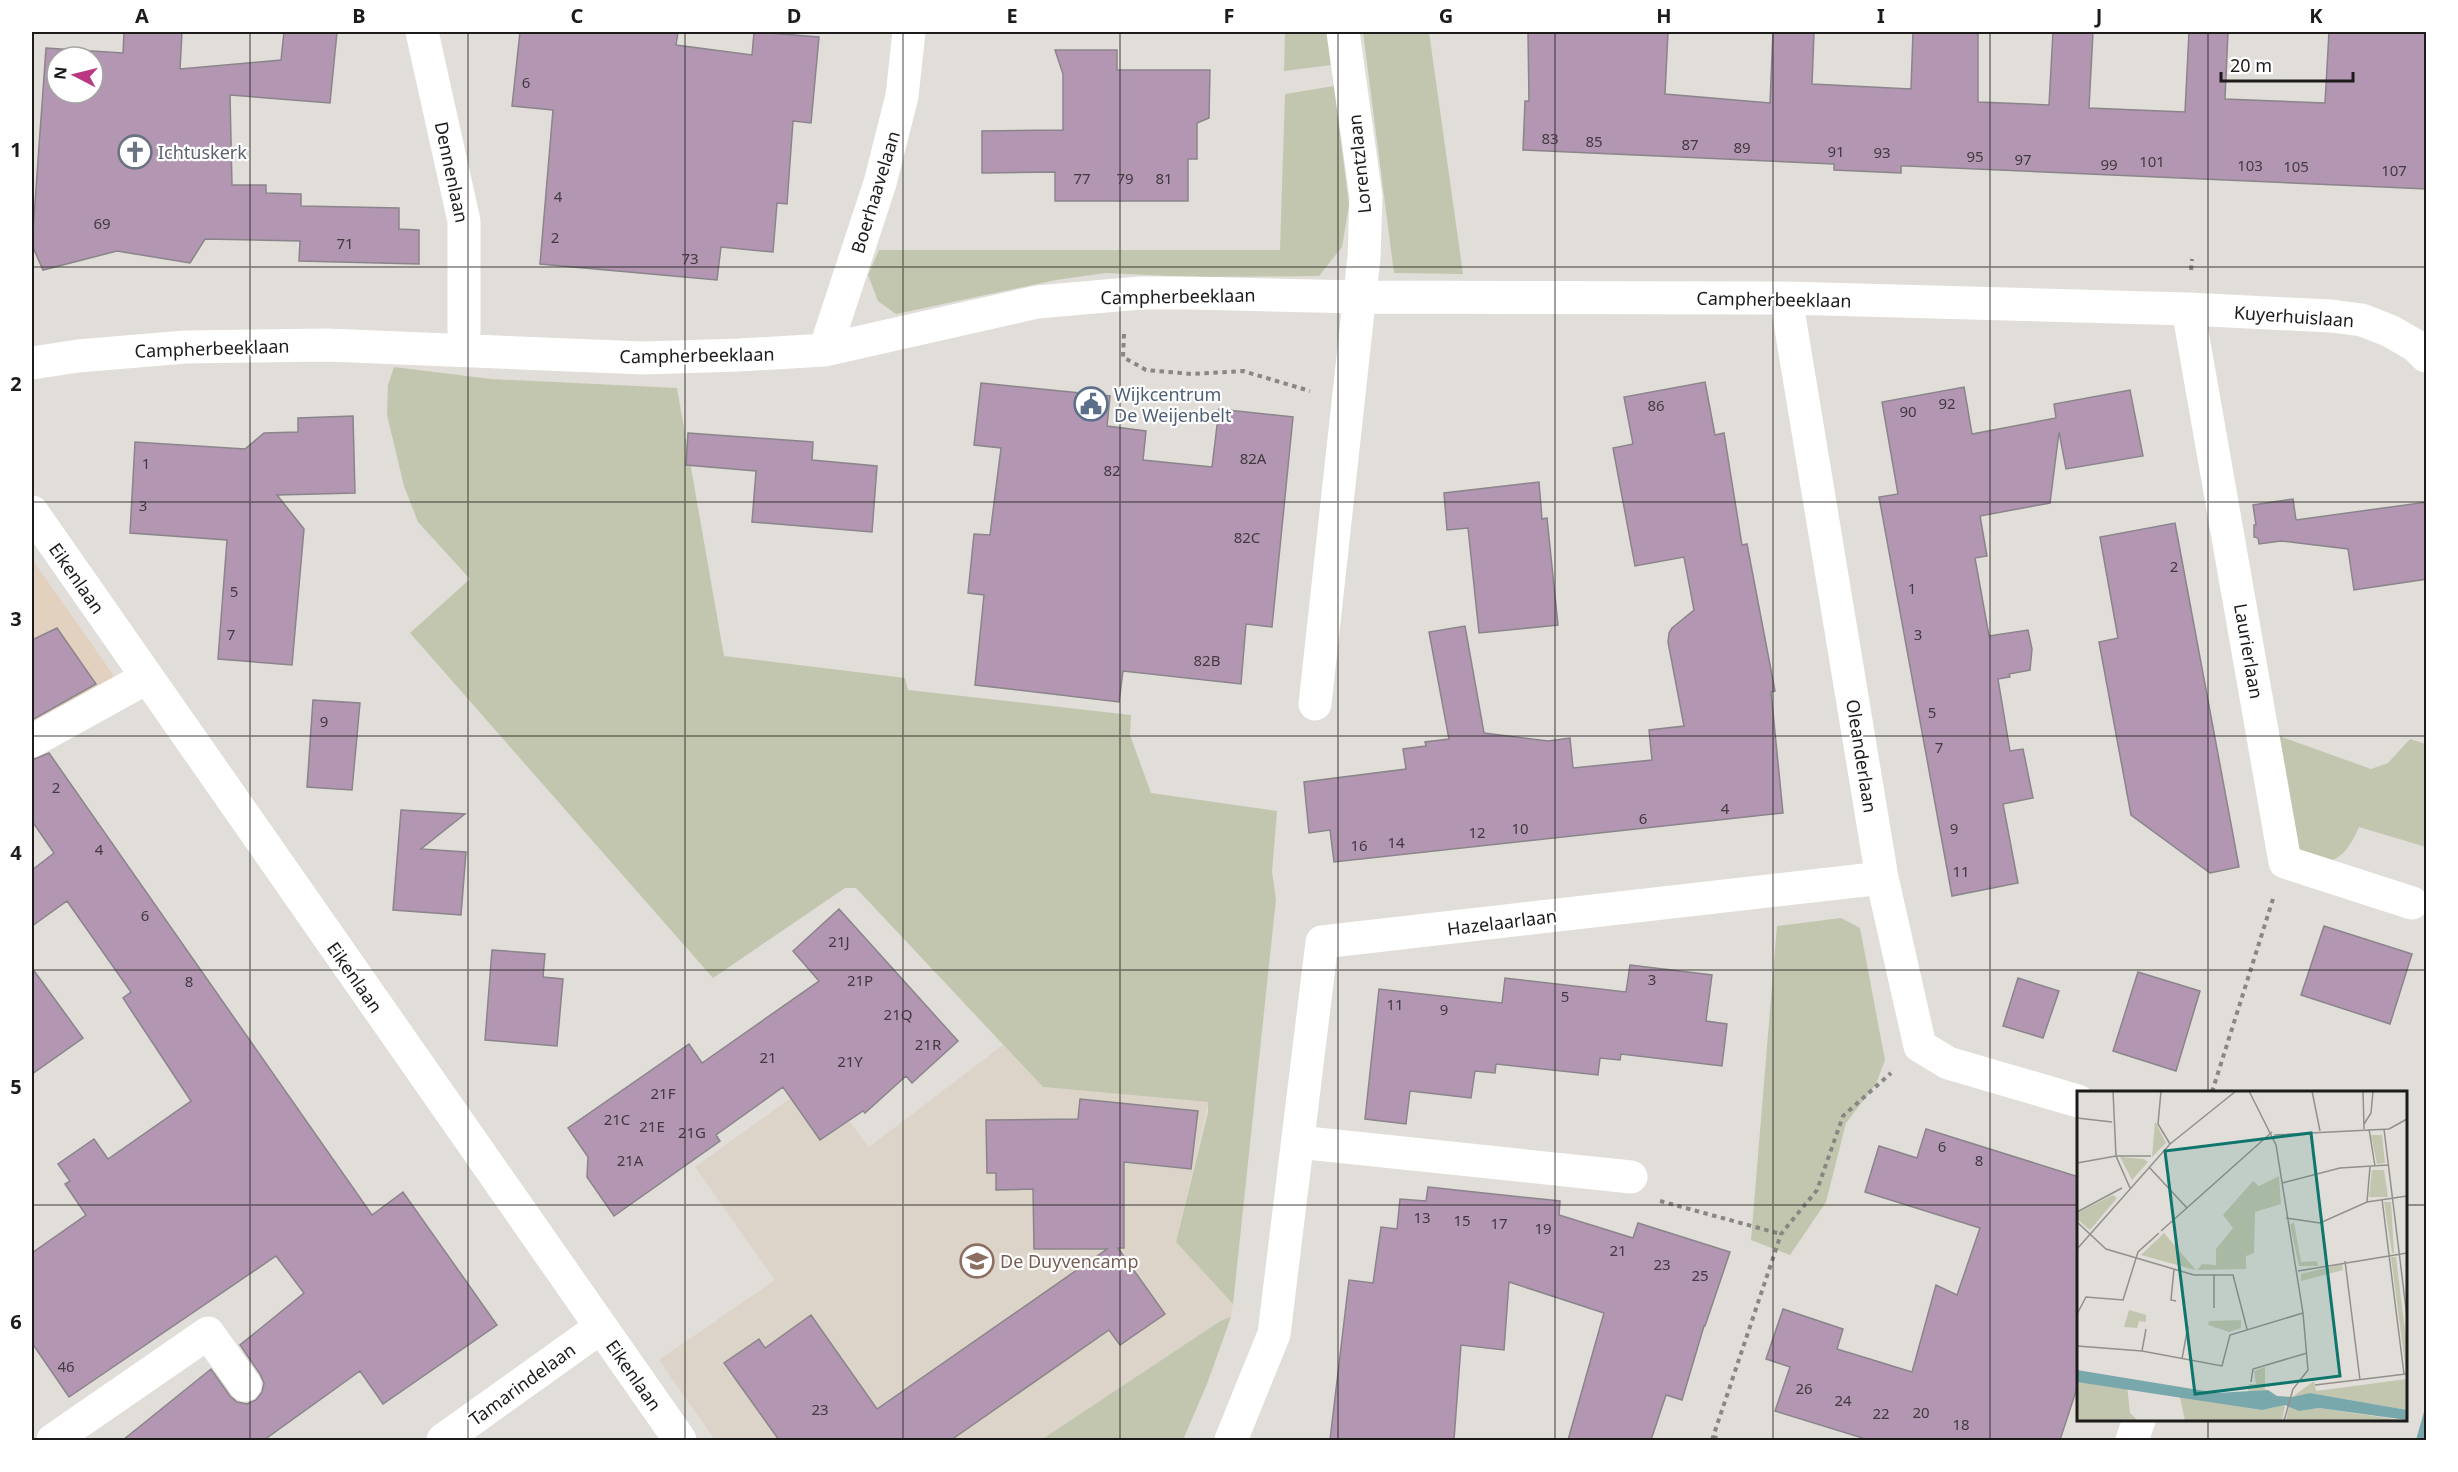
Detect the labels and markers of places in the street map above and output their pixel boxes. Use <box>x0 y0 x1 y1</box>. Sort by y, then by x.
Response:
church icon: Ichtuskerk <box>117 134 153 170</box>
place label: Ichtuskerk <box>158 140 247 164</box>
place label: Wijkcentrum De Weijenbelt <box>1114 382 1232 427</box>
public building icon: Wijkcentrum De Weijenbelt <box>1073 386 1109 422</box>
school or university icon: De Duyvencamp <box>959 1243 995 1279</box>
place label: De Duyvencamp <box>1000 1249 1138 1273</box>

